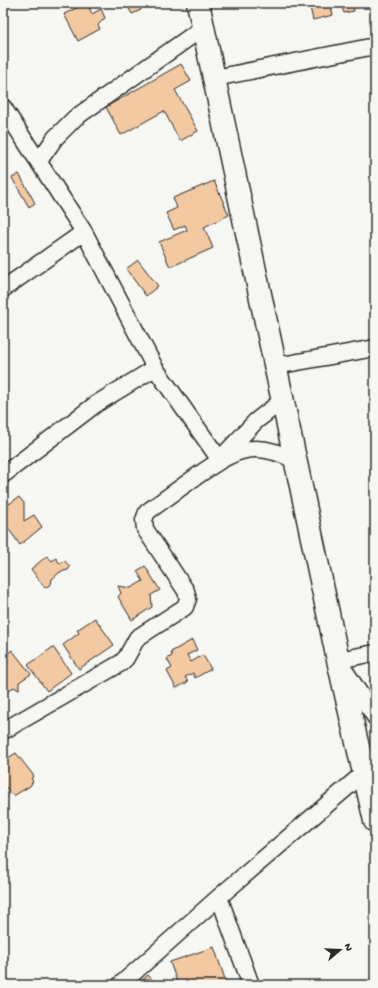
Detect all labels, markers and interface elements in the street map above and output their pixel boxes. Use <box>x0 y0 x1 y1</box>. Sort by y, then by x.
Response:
north arrow <box>320 930 360 970</box>
text: N <box>341 942 354 953</box>

